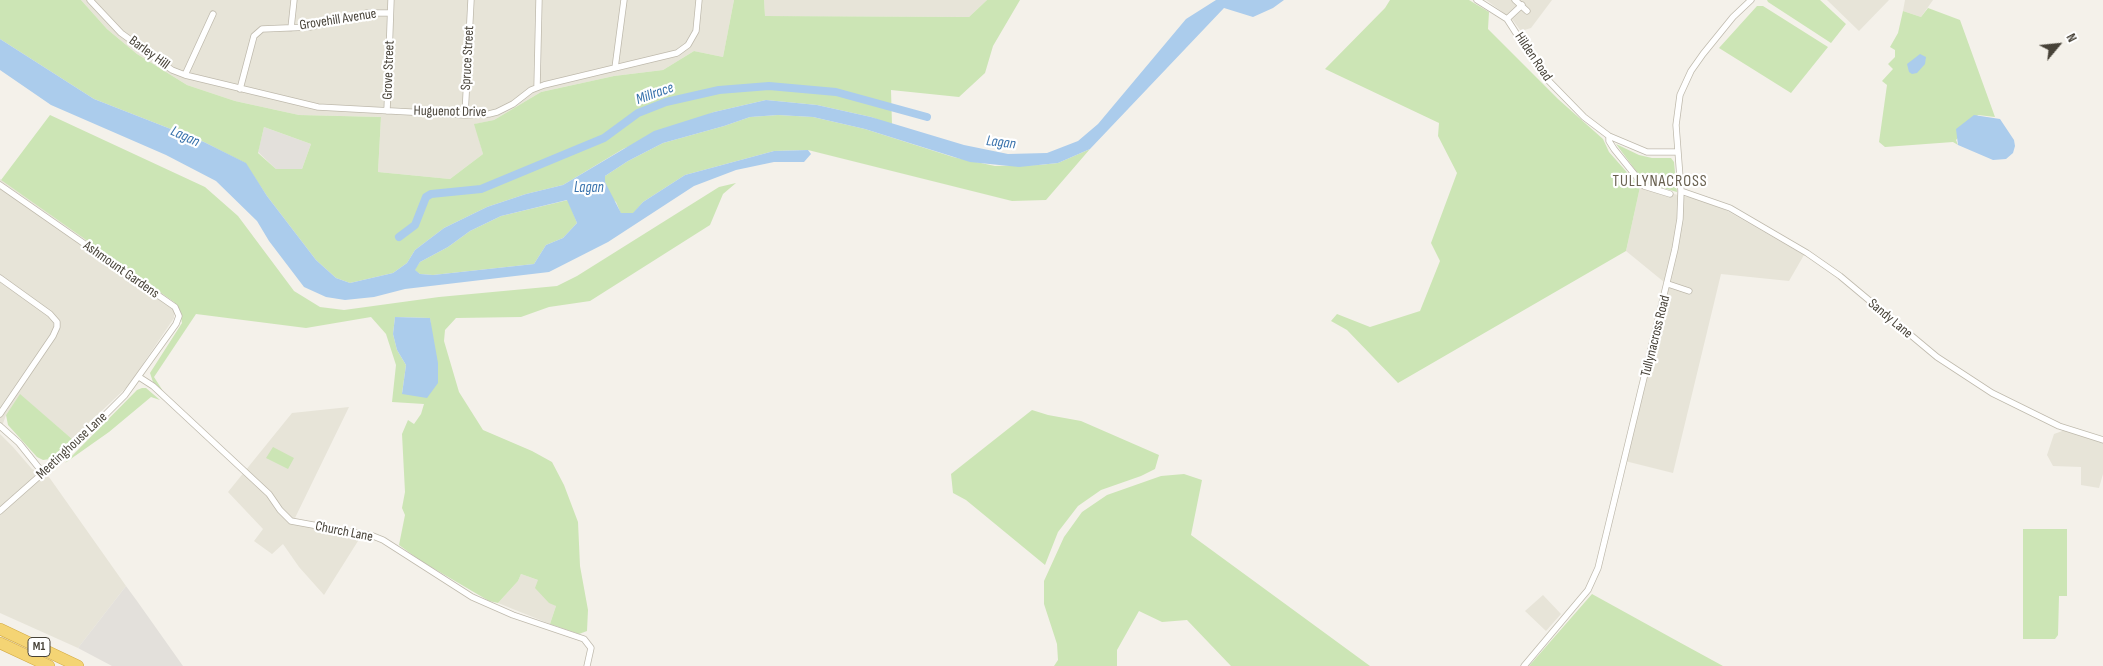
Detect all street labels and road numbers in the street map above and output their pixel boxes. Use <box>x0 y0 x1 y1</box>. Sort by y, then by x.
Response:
street label: Grovehill Avenue <box>298 6 378 34</box>
street label: Spruce Street <box>458 25 478 91</box>
street label: Hilden Road <box>1511 29 1555 85</box>
street label: Barley Hill <box>125 33 173 73</box>
street label: Grove Street <box>380 40 398 100</box>
street label: Huguenot Drive <box>413 103 487 121</box>
street label: Ashmount Gardens <box>80 238 162 302</box>
street label: Tullynacross Road <box>1638 294 1674 378</box>
street label: Sandy Lane <box>1864 296 1916 342</box>
street label: Meetinghouse Lane <box>33 409 111 483</box>
street label: Church Lane <box>314 518 374 546</box>
road number: M1 <box>28 638 50 656</box>

